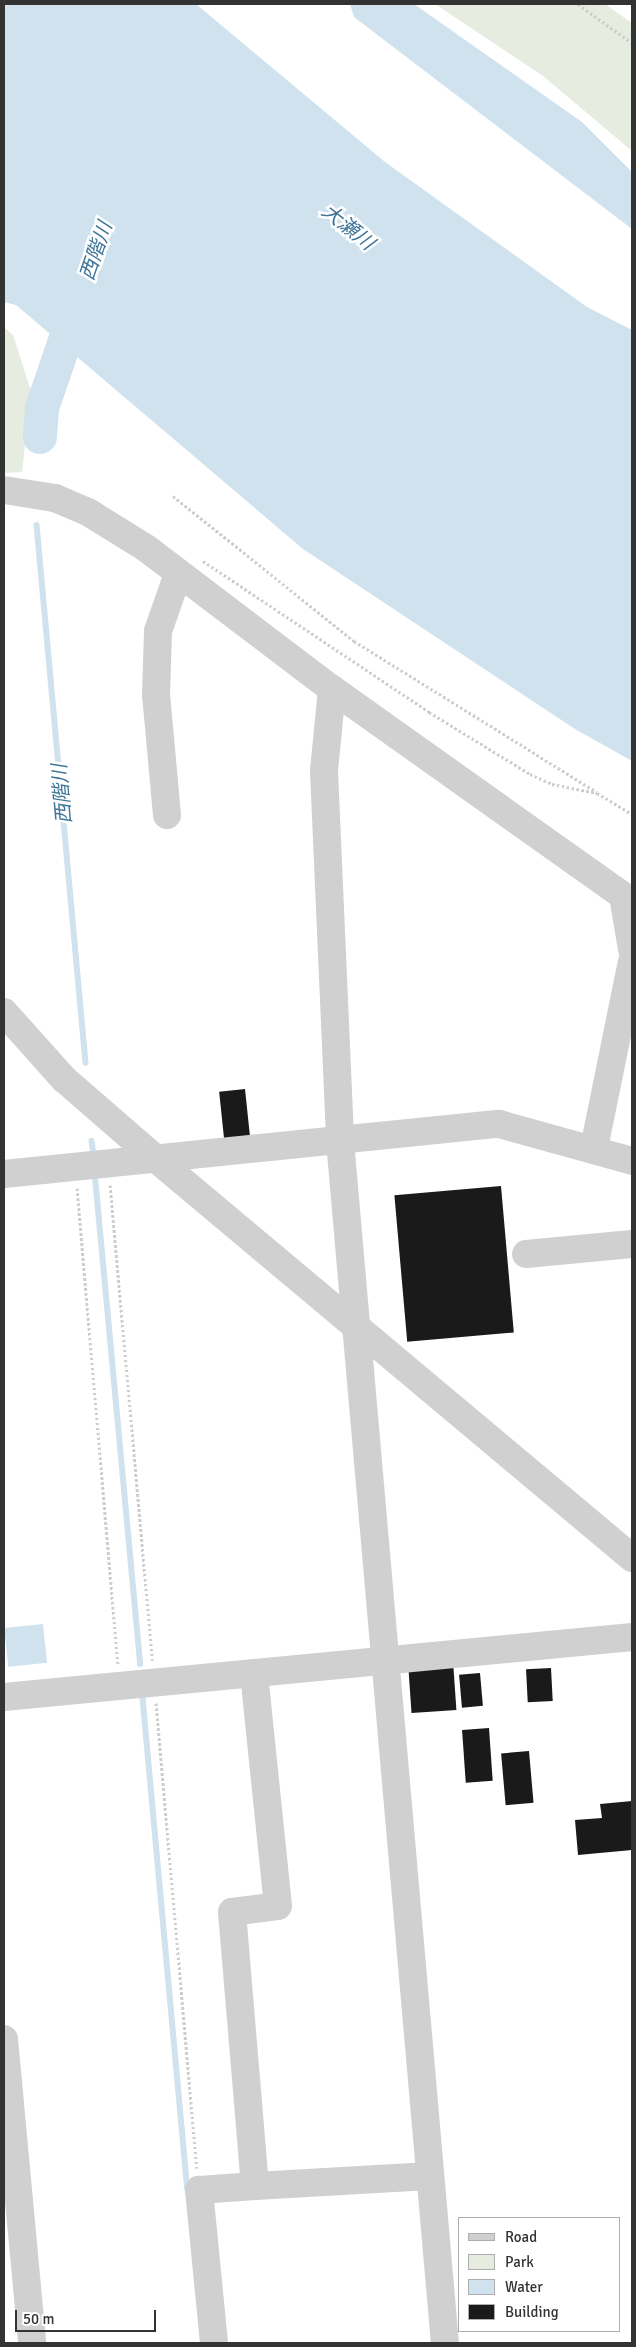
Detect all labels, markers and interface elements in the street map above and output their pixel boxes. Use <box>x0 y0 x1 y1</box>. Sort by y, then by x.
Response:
water label: 大瀬川 <box>317 199 379 255</box>
water label: 西階川 <box>75 219 117 283</box>
water label: 西階川 <box>47 763 77 825</box>
legend <box>458 2217 621 2332</box>
text: Road <box>505 2228 537 2246</box>
text: Park <box>505 2253 534 2271</box>
text: Water <box>505 2278 543 2296</box>
scale bar <box>18 2300 159 2332</box>
text: Building <box>505 2303 559 2321</box>
text: 50 m <box>23 2310 54 2328</box>

